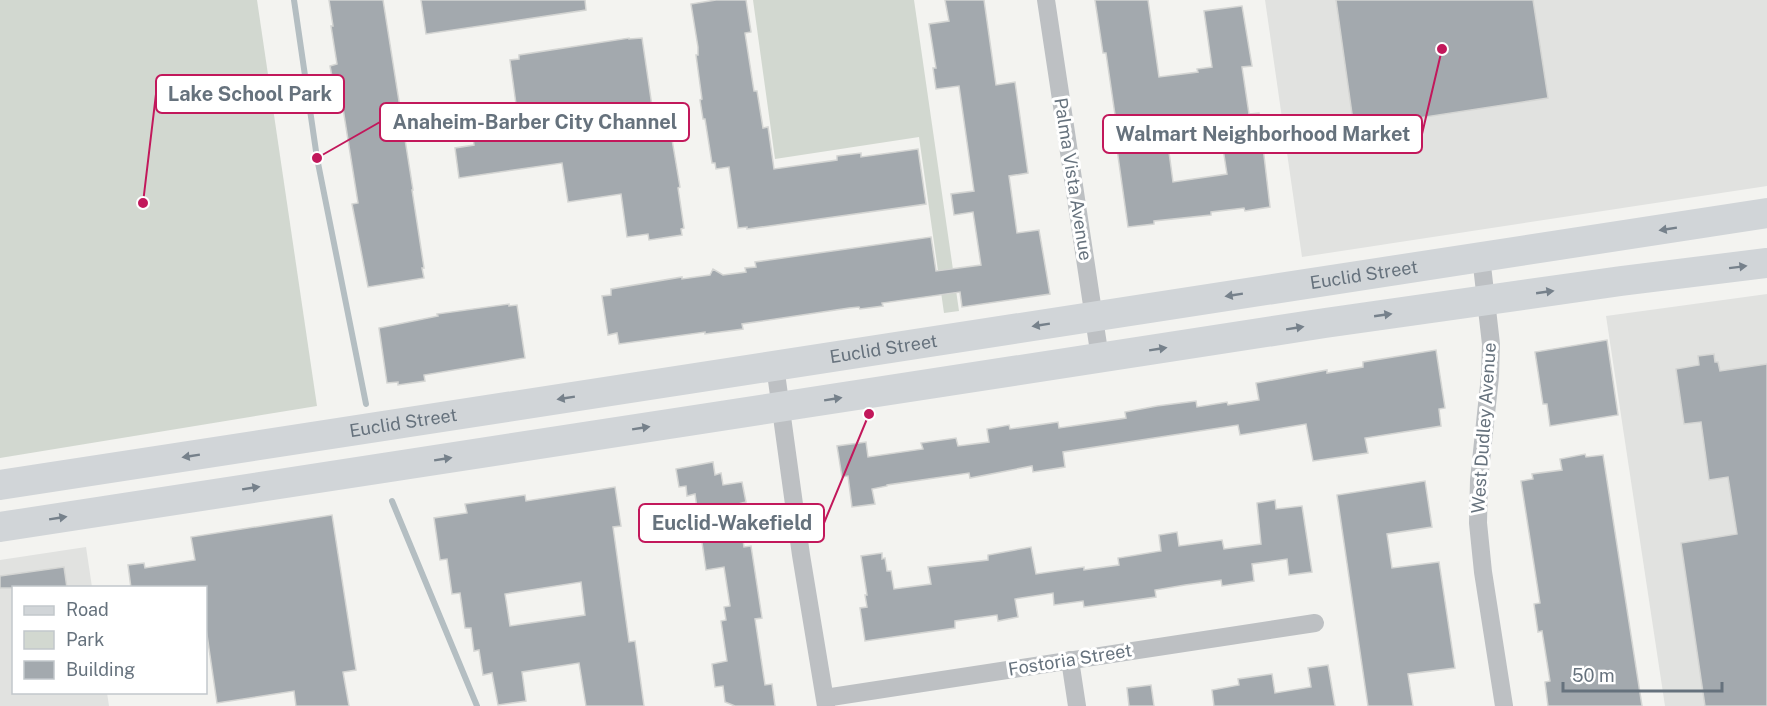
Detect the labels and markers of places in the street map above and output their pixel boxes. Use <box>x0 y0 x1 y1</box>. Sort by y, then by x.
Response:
callout: Lake School Park <box>156 75 344 113</box>
callout: Anaheim-Barber City Channel <box>380 103 689 141</box>
callout: Walmart Neighborhood Market <box>1103 115 1422 153</box>
callout: Euclid-Wakefield <box>639 504 824 542</box>

